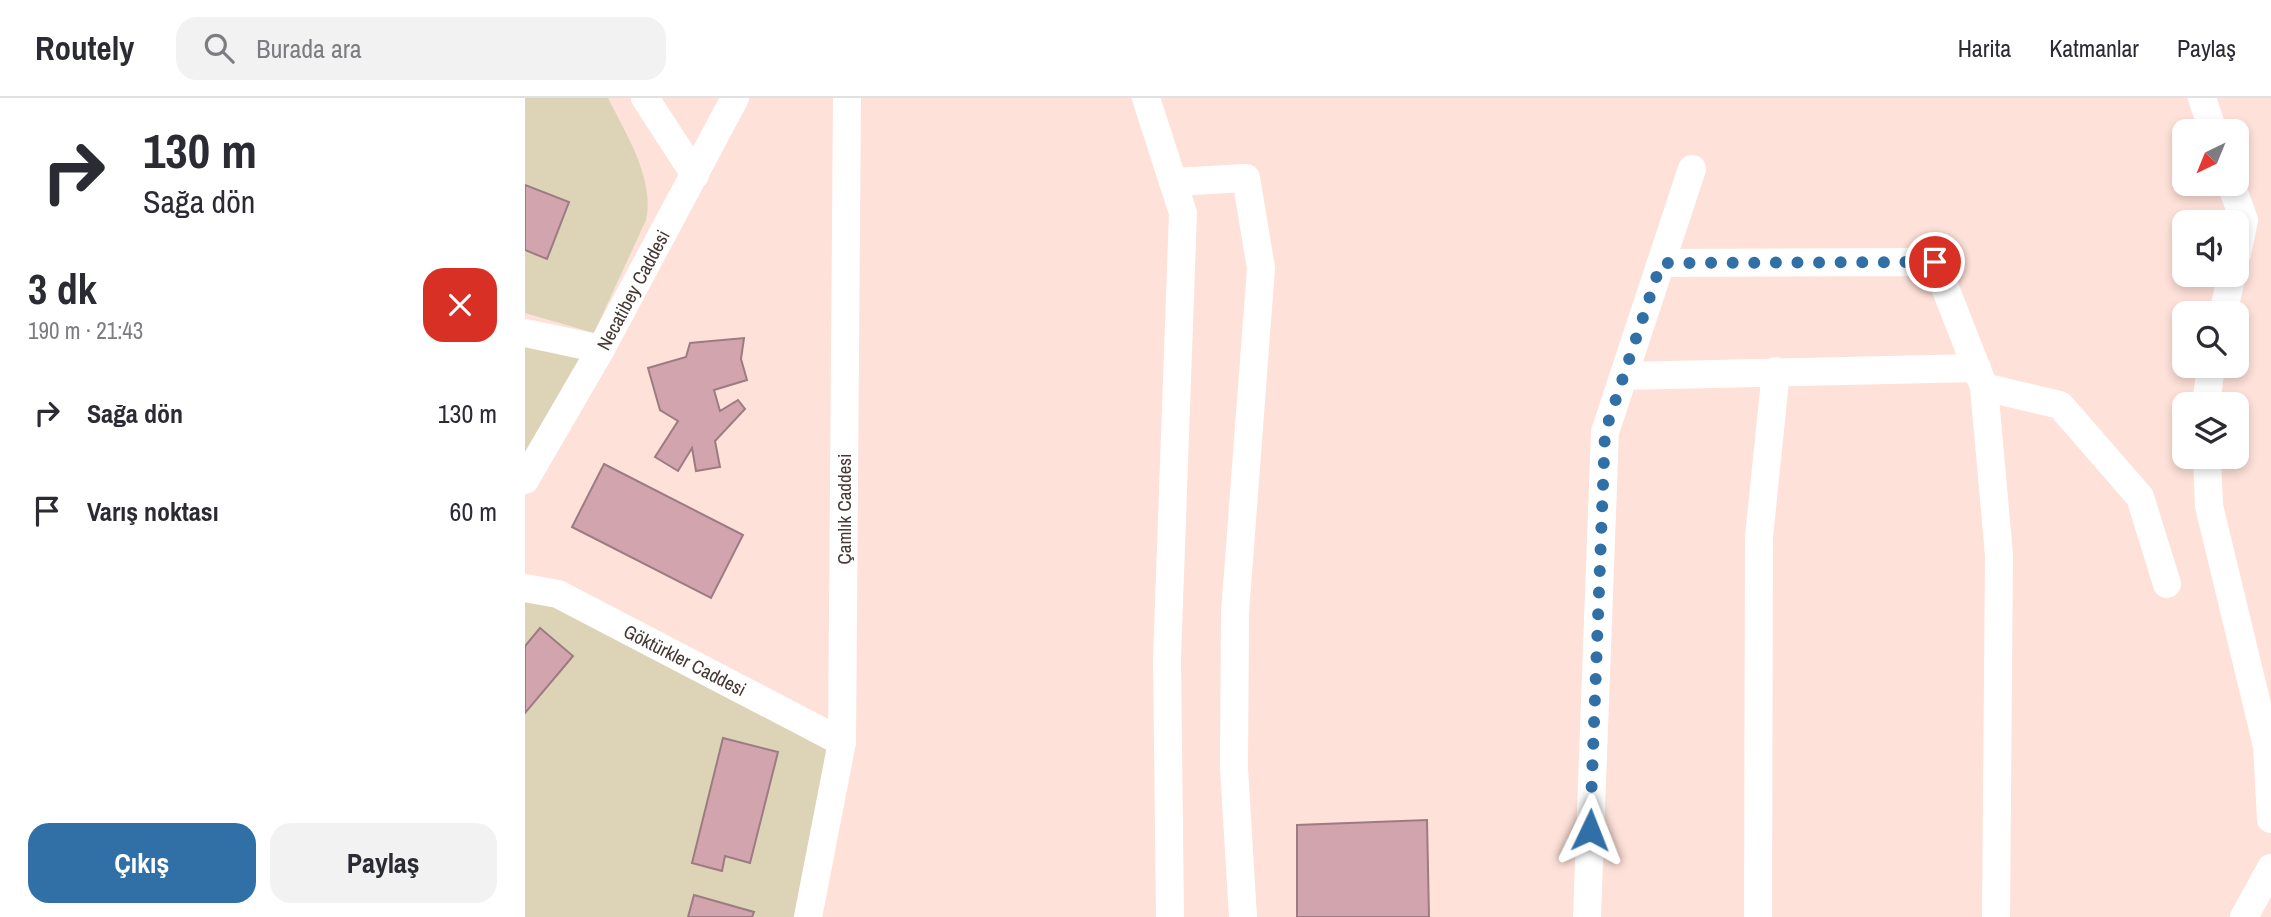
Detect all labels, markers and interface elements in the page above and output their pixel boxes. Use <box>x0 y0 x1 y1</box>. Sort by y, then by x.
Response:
search box <box>176 17 666 80</box>
text: Routely <box>35 26 134 70</box>
icon: search <box>200 29 238 67</box>
text: Burada ara <box>256 31 362 66</box>
text: Harita <box>1958 32 2011 64</box>
text: Katmanlar <box>2049 32 2139 64</box>
text: Paylaş <box>2177 32 2236 64</box>
text: 130 m <box>143 117 257 183</box>
north arrow <box>2172 119 2249 196</box>
map controls <box>2172 119 2249 469</box>
icon: right <box>28 126 119 217</box>
text: Sağa dön <box>143 180 255 223</box>
button: sound <box>2172 210 2249 287</box>
street label: Necatibey Caddesi <box>590 225 676 355</box>
pin <box>1905 232 1965 292</box>
icon: arrive <box>1916 243 1954 281</box>
text: 3 dk <box>28 261 97 317</box>
button: close <box>423 268 497 342</box>
button: search <box>2172 301 2249 378</box>
text: 190 m · 21:43 <box>28 315 143 346</box>
button: layers <box>2172 392 2249 469</box>
icon: right <box>28 394 66 432</box>
text: Sağa dön <box>87 396 183 431</box>
text: 130 m <box>438 396 497 431</box>
street label: Çamlık Caddesi <box>831 454 857 564</box>
icon: arrive <box>28 492 66 530</box>
text: Varış noktası <box>87 494 219 529</box>
text: 60 m <box>450 494 497 529</box>
street label: Göktürkler Caddesi <box>619 618 751 702</box>
position arrow <box>1553 793 1627 867</box>
button: Çıkış <box>28 823 256 903</box>
button: Paylaş <box>270 823 497 903</box>

